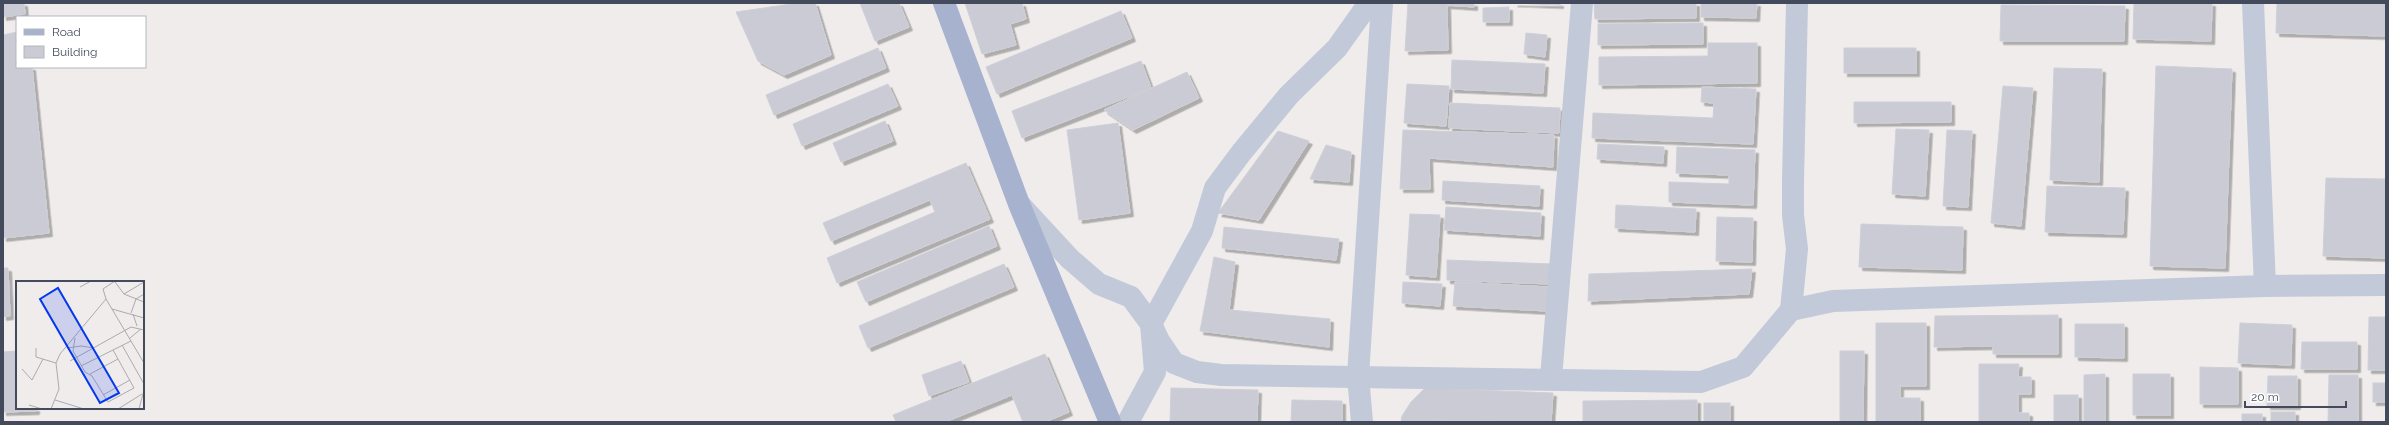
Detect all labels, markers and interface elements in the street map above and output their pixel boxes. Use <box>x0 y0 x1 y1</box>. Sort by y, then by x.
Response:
legend <box>16 16 146 68</box>
text: Road <box>52 25 81 39</box>
text: Building <box>52 45 98 59</box>
inset map <box>16 281 144 409</box>
scale bar <box>2245 383 2346 409</box>
text: 20 m <box>2251 390 2279 404</box>

